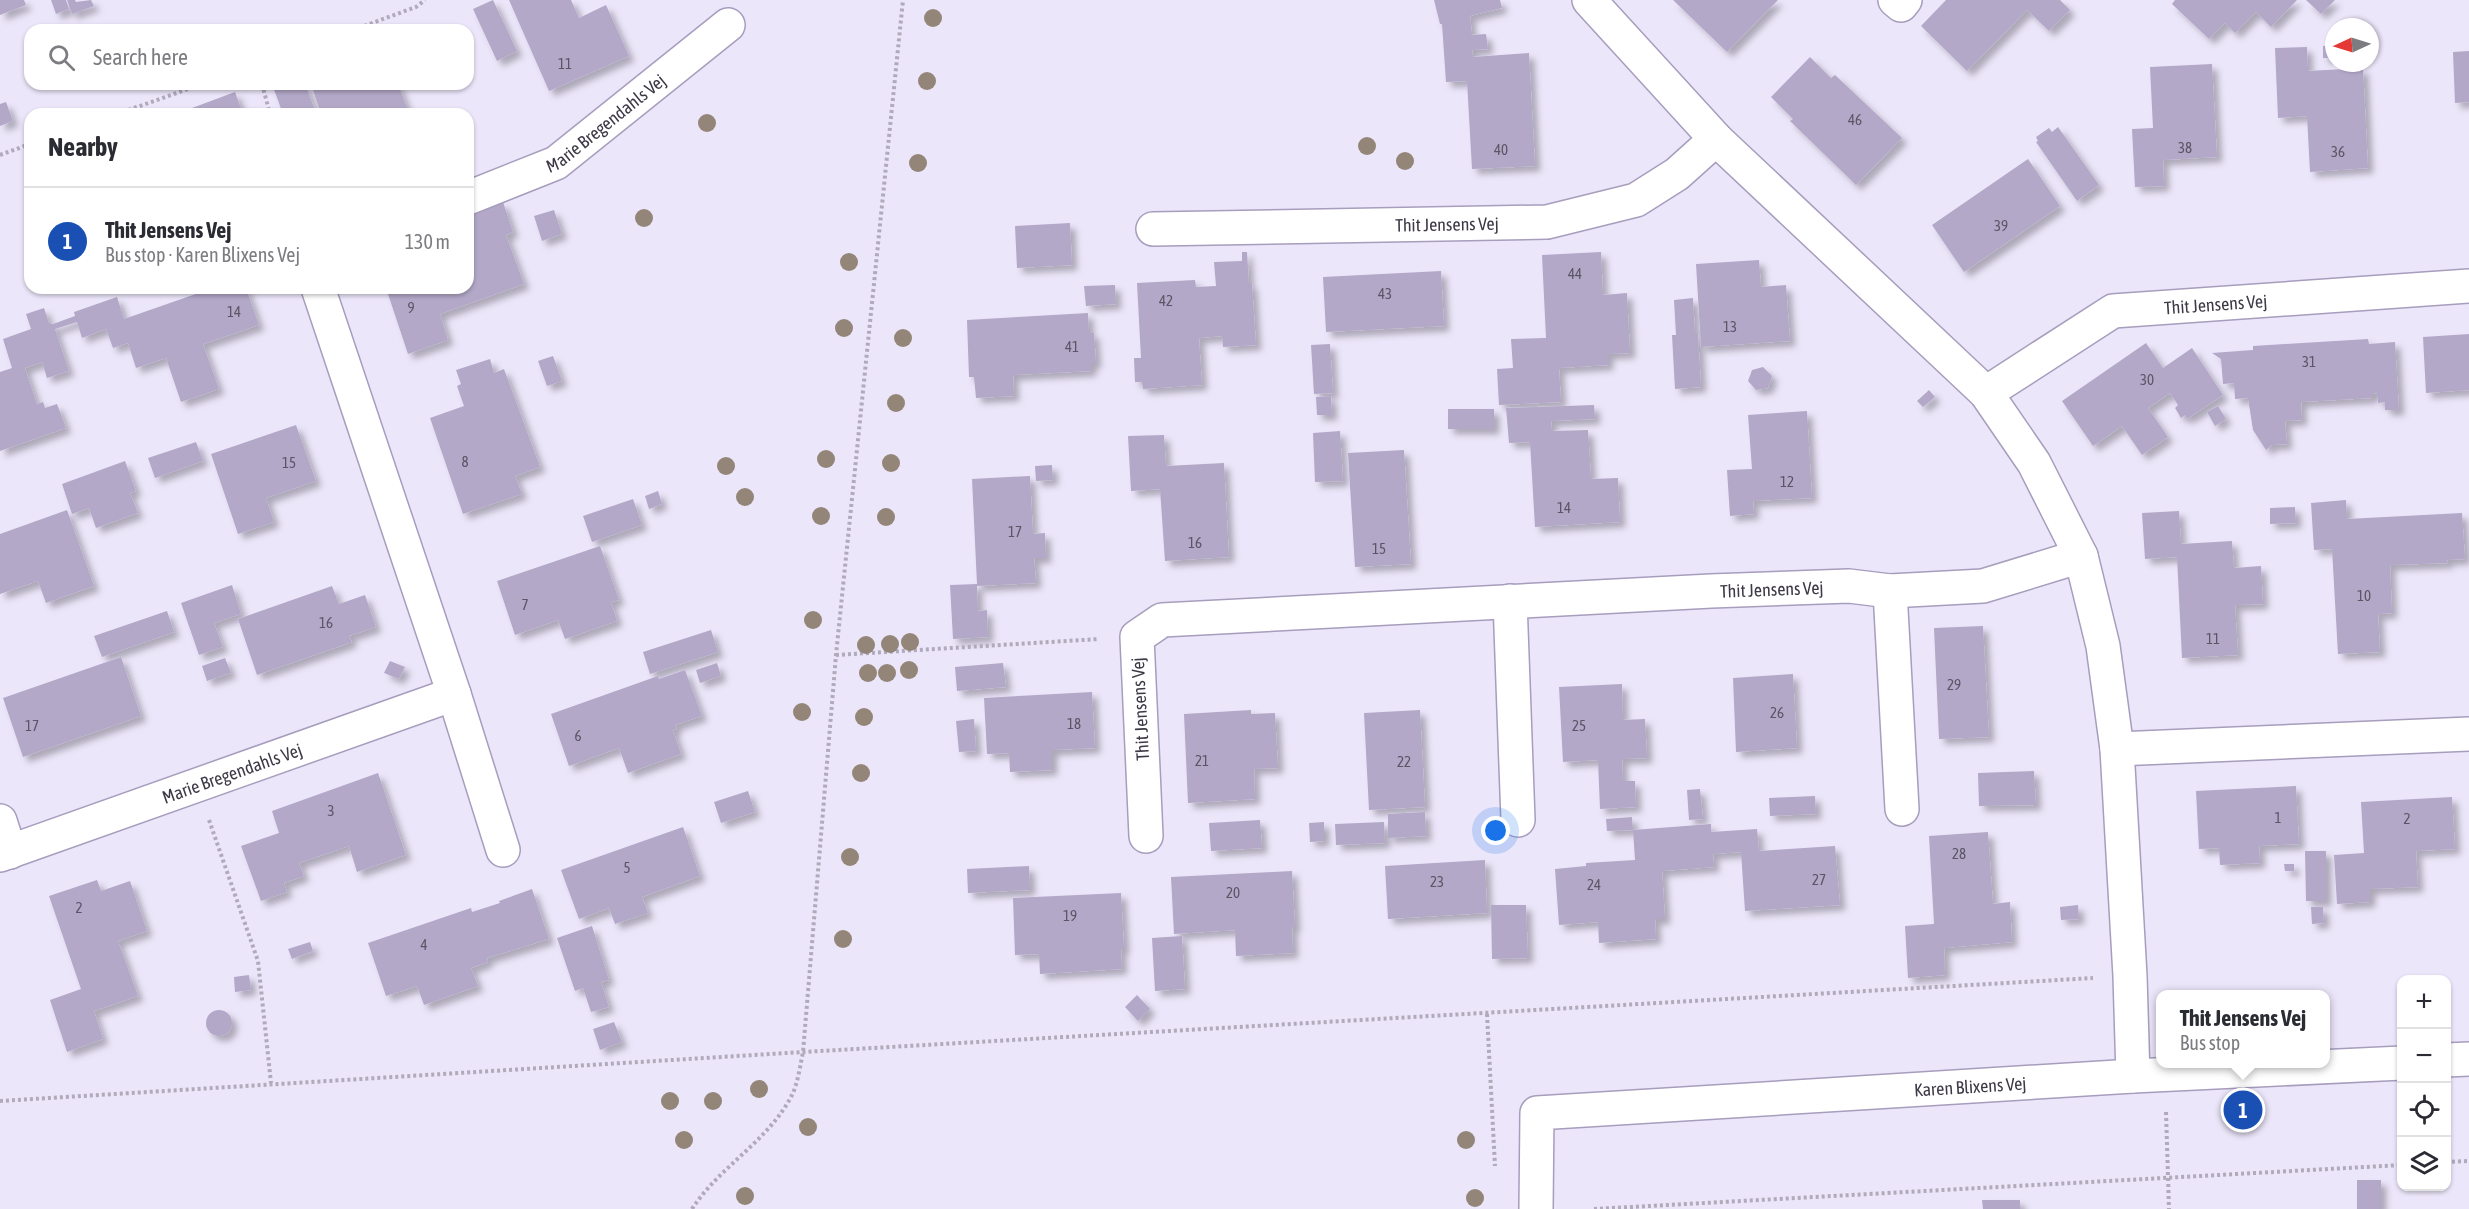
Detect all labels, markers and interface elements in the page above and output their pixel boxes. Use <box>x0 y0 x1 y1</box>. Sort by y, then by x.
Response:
north arrow <box>2325 18 2379 72</box>
search box <box>24 24 474 90</box>
icon: search <box>45 41 78 74</box>
text: Search here <box>93 44 188 70</box>
house number: 11 <box>558 55 572 72</box>
street label: Marie Bregendahls Vej <box>543 69 669 176</box>
house number: 46 <box>1848 111 1862 128</box>
text: Nearby <box>48 132 118 162</box>
house number: 38 <box>2178 139 2192 156</box>
house number: 40 <box>1494 141 1508 158</box>
house number: 36 <box>2331 143 2345 160</box>
street label: Thit Jensens Vej <box>1395 212 1499 235</box>
text: Thit Jensens Vej <box>105 217 231 243</box>
house number: 39 <box>1994 217 2008 234</box>
text: 1 <box>63 230 72 253</box>
text: 130 m <box>405 230 450 253</box>
text: Bus stop · Karen Blixens Vej <box>105 243 300 266</box>
house number: 44 <box>1568 265 1582 282</box>
house number: 43 <box>1378 285 1392 302</box>
street label: Thit Jensens Vej <box>2163 290 2268 318</box>
house number: 42 <box>1159 292 1173 309</box>
house number: 9 <box>407 299 415 316</box>
house number: 14 <box>227 303 241 320</box>
house number: 13 <box>1723 318 1737 335</box>
house number: 41 <box>1065 338 1079 355</box>
house number: 31 <box>2302 353 2316 370</box>
house number: 30 <box>2140 371 2154 388</box>
house number: 8 <box>461 453 469 470</box>
house number: 15 <box>282 454 296 471</box>
house number: 12 <box>1780 473 1794 490</box>
house number: 14 <box>1557 499 1571 516</box>
house number: 17 <box>1008 523 1022 540</box>
house number: 16 <box>1188 534 1202 551</box>
house number: 15 <box>1372 540 1386 557</box>
street label: Thit Jensens Vej <box>1720 576 1824 601</box>
house number: 10 <box>2357 587 2371 604</box>
house number: 7 <box>521 596 529 613</box>
house number: 16 <box>319 614 333 631</box>
house number: 11 <box>2206 630 2220 647</box>
street label: Thit Jensens Vej <box>1127 657 1153 761</box>
house number: 29 <box>1947 676 1961 693</box>
house number: 26 <box>1770 704 1784 721</box>
house number: 18 <box>1067 715 1081 732</box>
house number: 17 <box>25 717 39 734</box>
house number: 25 <box>1572 717 1586 734</box>
house number: 6 <box>574 727 582 744</box>
street label: Marie Bregendahls Vej <box>159 738 305 807</box>
house number: 21 <box>1195 752 1209 769</box>
house number: 22 <box>1397 753 1411 770</box>
house number: 3 <box>327 802 335 819</box>
house number: 1 <box>2274 809 2282 826</box>
house number: 2 <box>2403 810 2411 827</box>
your location <box>1481 816 1510 845</box>
house number: 28 <box>1952 845 1966 862</box>
house number: 5 <box>623 859 631 876</box>
house number: 27 <box>1812 871 1826 888</box>
house number: 23 <box>1430 873 1444 890</box>
house number: 24 <box>1587 876 1601 893</box>
house number: 20 <box>1226 884 1240 901</box>
house number: 2 <box>75 899 83 916</box>
house number: 19 <box>1063 907 1077 924</box>
house number: 4 <box>420 936 428 953</box>
map controls <box>2397 975 2451 1191</box>
button: + <box>2397 975 2451 1029</box>
popup <box>2156 990 2330 1068</box>
text: Thit Jensens Vej <box>2180 1005 2306 1031</box>
button: − <box>2397 1029 2451 1083</box>
text: Bus stop <box>2180 1031 2240 1054</box>
street label: Karen Blixens Vej <box>1913 1072 2027 1100</box>
button: locate <box>2397 1083 2451 1137</box>
pin: 1 <box>2224 1088 2262 1132</box>
button: layers <box>2397 1137 2451 1191</box>

